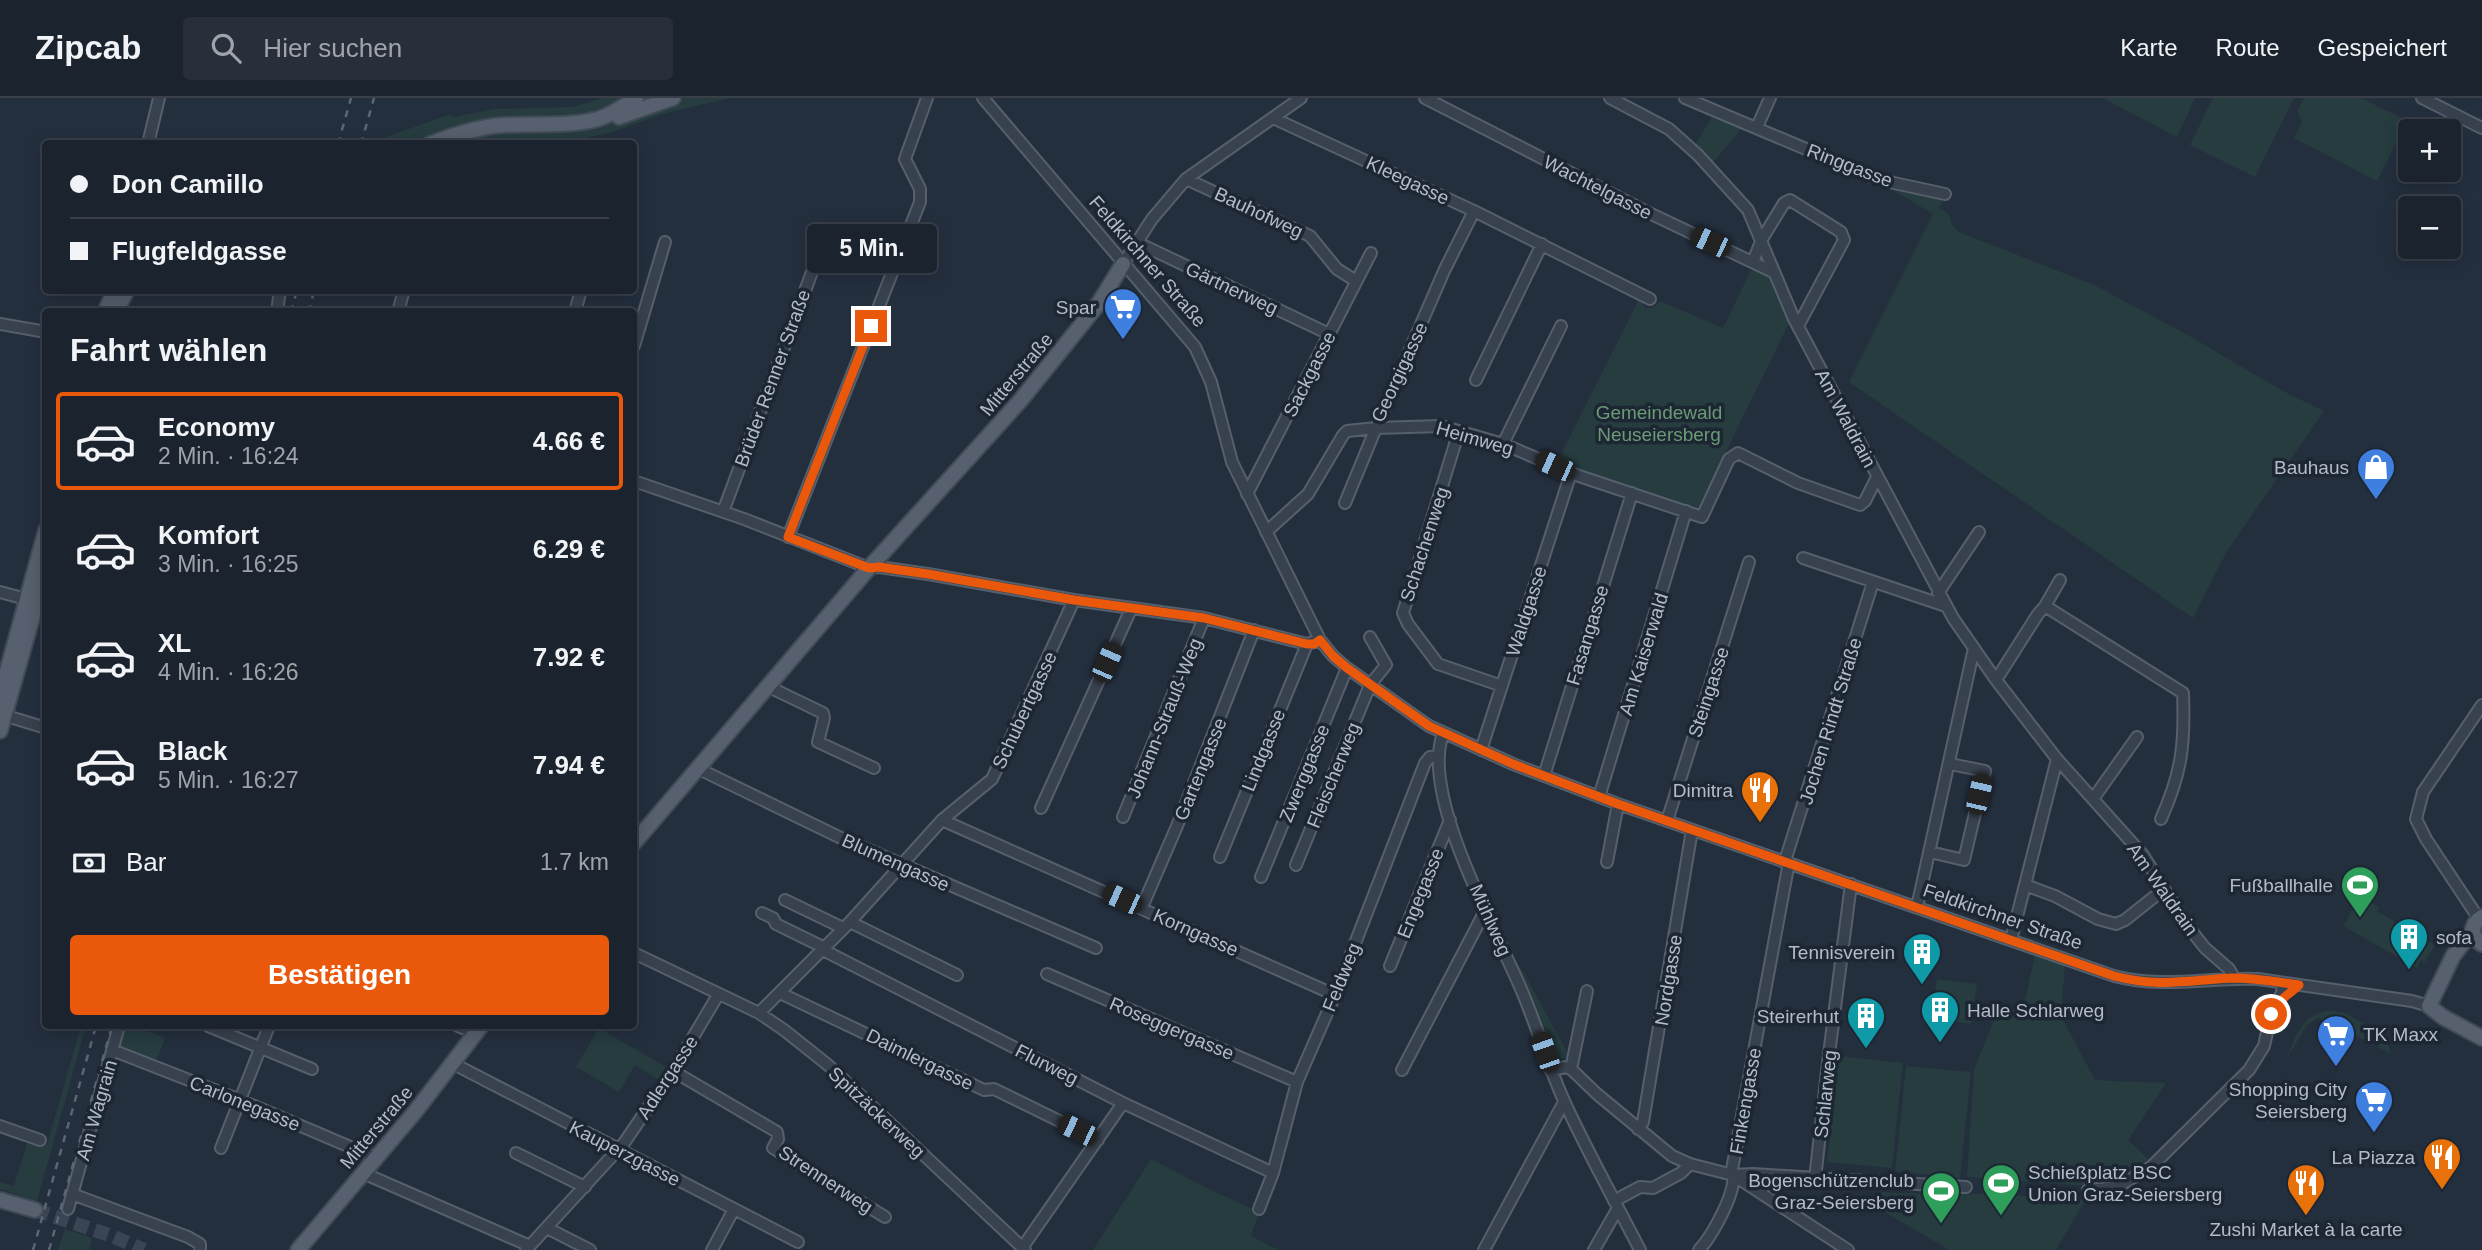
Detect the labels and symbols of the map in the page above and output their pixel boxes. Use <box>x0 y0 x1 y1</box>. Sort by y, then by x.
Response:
street label: Ringgasse <box>1804 140 1895 191</box>
street label: Wachtelgasse <box>1540 151 1655 224</box>
street label: Kleegasse <box>1363 152 1452 209</box>
street label: Bauhofweg <box>1211 183 1306 242</box>
street label: Feldkirchner Straße <box>1085 191 1210 331</box>
callout: 5 Min. <box>806 224 936 274</box>
car <box>1687 224 1734 260</box>
street label: Gärtnerweg <box>1182 258 1281 319</box>
supermarket icon: Spar <box>1102 286 1144 341</box>
street label: Brüder Renner Straße <box>731 287 814 470</box>
place label: Spar <box>1056 297 1097 318</box>
route end <box>855 310 887 342</box>
street label: Georgigasse <box>1367 319 1432 425</box>
street label: Sackgasse <box>1279 328 1340 420</box>
street label: Mitterstraße <box>976 329 1057 420</box>
street label: Am Waldrain <box>1811 366 1880 471</box>
park label: Gemeindewald Neuseiersberg <box>1596 402 1722 445</box>
street label: Heimweg <box>1434 417 1516 459</box>
shop icon: Bauhaus <box>2355 446 2397 501</box>
car <box>1532 448 1579 484</box>
place label: Bauhaus <box>2274 457 2349 478</box>
street label: Schachenweg <box>1396 484 1453 604</box>
street label: Waldgasse <box>1502 564 1551 659</box>
street label: Fasangasse <box>1562 583 1613 688</box>
street label: Am Kaiserwald <box>1615 590 1672 718</box>
street label: Johann-Strauß-Weg <box>1123 635 1206 801</box>
street label: Jochen Rindt Straße <box>1795 635 1866 807</box>
car <box>1089 639 1126 685</box>
street label: Steingasse <box>1684 644 1733 740</box>
street label: Schubertgasse <box>988 648 1061 772</box>
street label: Lindgasse <box>1238 706 1289 794</box>
street label: Gartengasse <box>1170 715 1231 824</box>
street label: Fleischerweg <box>1303 719 1364 831</box>
street label: Zwerggasse <box>1275 721 1334 825</box>
restaurant icon: Dimitra <box>1739 769 1781 824</box>
car <box>1965 771 1994 817</box>
place label: Dimitra <box>1673 780 1733 801</box>
street label: Blumengasse <box>839 829 953 895</box>
street label: Am Waldrain <box>2123 839 2202 940</box>
street label: Engegasse <box>1393 845 1448 941</box>
sports icon: Fußballhalle <box>2339 864 2381 919</box>
place label: Fußballhalle <box>2230 875 2333 896</box>
street label: Feldkirchner Straße <box>1921 879 2085 954</box>
car <box>1099 881 1146 917</box>
street label: Mühlweg <box>1465 881 1516 959</box>
street label: Korngasse <box>1150 904 1242 961</box>
building icon: sofa <box>2388 916 2430 971</box>
place label: sofa <box>2436 927 2472 948</box>
building icon: Tennisverein <box>1901 931 1943 986</box>
street label: Nordgasse <box>1651 933 1686 1027</box>
street label: Feldweg <box>1318 940 1365 1014</box>
place label: Tennisverein <box>1788 942 1895 963</box>
building icon: Halle Schlarweg <box>1919 989 1961 1044</box>
street label: Roseggergasse <box>1106 993 1237 1064</box>
building icon: Steirerhut <box>1845 995 1887 1050</box>
route start <box>2255 998 2287 1030</box>
place label: Halle Schlarweg <box>1967 1000 2104 1021</box>
place label: Steirerhut <box>1757 1006 1840 1027</box>
supermarket icon: TK Maxx <box>2315 1013 2357 1068</box>
place label: TK Maxx <box>2363 1024 2438 1045</box>
street label: Daimlergasse <box>863 1025 977 1094</box>
car <box>1529 1029 1562 1075</box>
street label: Adlergasse <box>633 1032 702 1123</box>
street label: Flurweg <box>1012 1040 1082 1089</box>
street label: Finkengasse <box>1726 1046 1765 1156</box>
street label: Schlarweg <box>1810 1049 1841 1139</box>
street label: Am Wagrain <box>72 1057 121 1163</box>
street label: Spitzäckerweg <box>824 1063 929 1162</box>
street label: Carlonegasse <box>187 1072 303 1135</box>
place label: Shopping City Seiersberg <box>2229 1079 2347 1122</box>
supermarket icon: Shopping City Seiersberg <box>2353 1079 2395 1134</box>
street label: Mitterstraße <box>336 1082 417 1173</box>
car <box>1054 1111 1101 1149</box>
street label: Kauperzgasse <box>566 1117 684 1190</box>
restaurant icon: La Piazza <box>2421 1136 2463 1191</box>
street label: Strennerweg <box>775 1141 877 1218</box>
place label: La Piazza <box>2332 1147 2415 1168</box>
sports icon: Schießplatz BSC Union Graz-Seiersberg <box>1980 1162 2022 1217</box>
place label: Schießplatz BSC Union Graz-Seiersberg <box>2028 1162 2222 1205</box>
restaurant icon: Zushi Market à la carte <box>2285 1162 2327 1217</box>
place label: Bogenschützenclub Graz-Seiersberg <box>1748 1170 1914 1213</box>
sports icon: Bogenschützenclub Graz-Seiersberg <box>1920 1170 1962 1225</box>
place label: Zushi Market à la carte <box>2209 1219 2403 1240</box>

